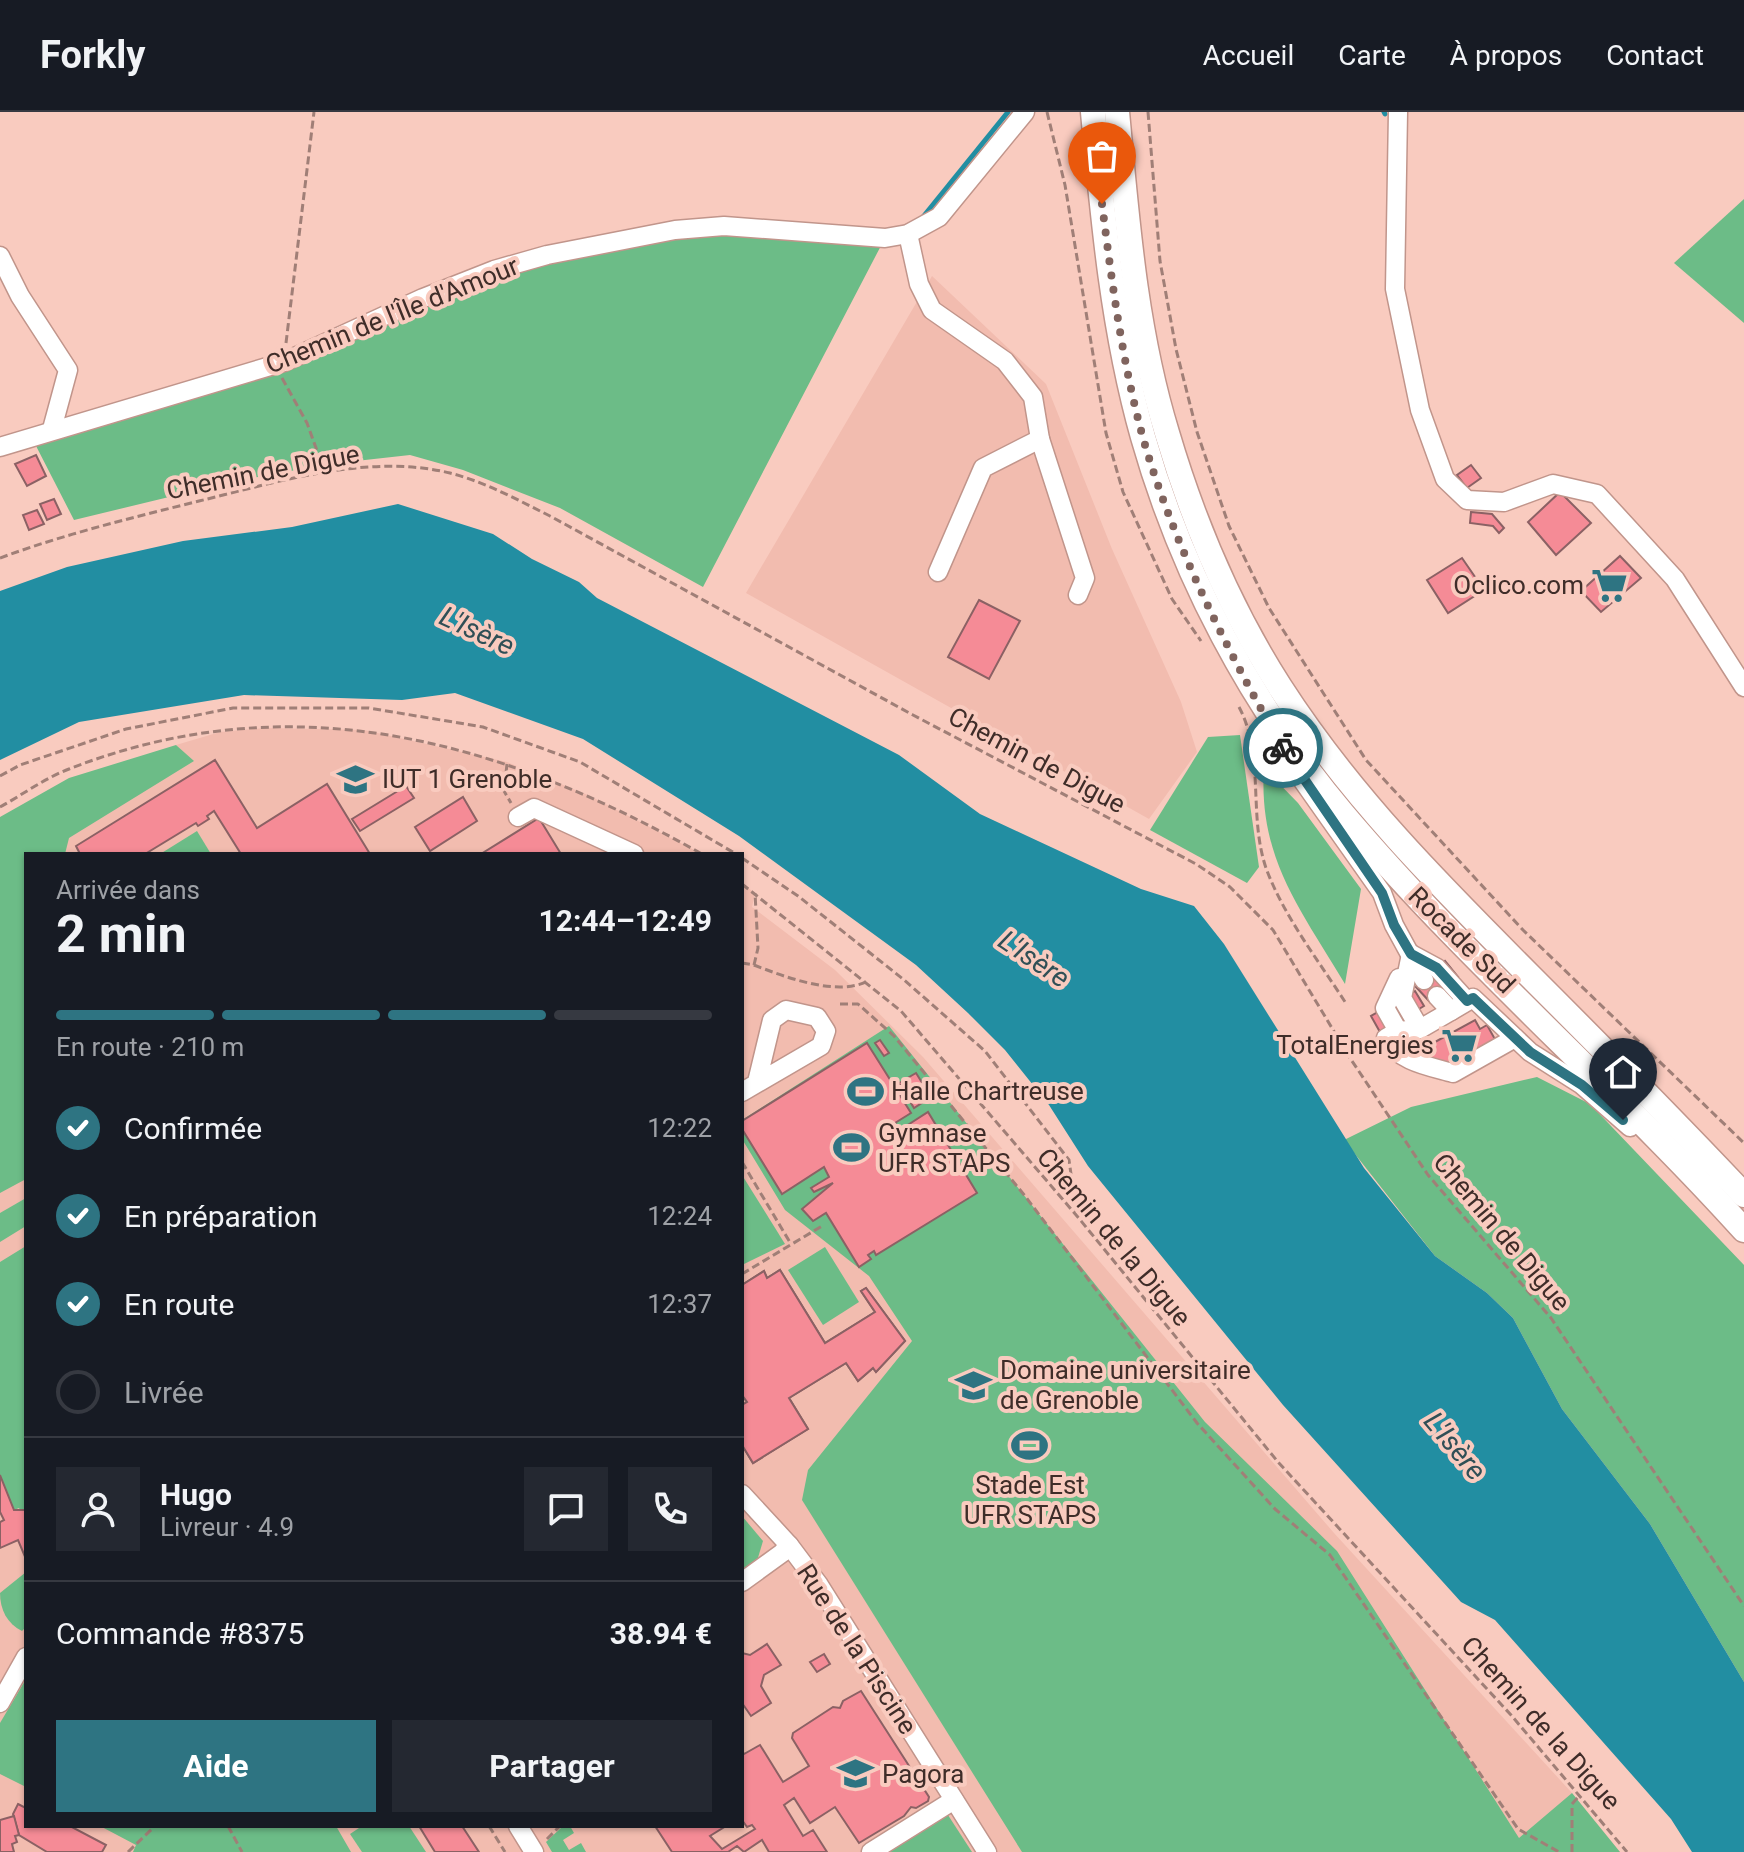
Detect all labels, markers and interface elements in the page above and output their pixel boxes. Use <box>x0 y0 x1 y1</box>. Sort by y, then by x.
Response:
text: Forkly <box>40 33 145 77</box>
text: Accueil <box>1203 39 1294 72</box>
text: Carte <box>1338 39 1406 72</box>
text: À propos <box>1450 39 1562 72</box>
text: Contact <box>1606 39 1704 72</box>
pin <box>1068 122 1136 204</box>
icon: bag <box>1080 134 1124 178</box>
street label: Chemin de l'Île d'Amour <box>261 250 523 379</box>
street label: Chemin de Digue <box>164 439 362 505</box>
supermarket icon: Oclico.com <box>1591 566 1629 604</box>
place label: Oclico.com <box>1453 570 1584 600</box>
water label: L'Isère <box>434 599 520 663</box>
street label: Chemin de Digue <box>943 701 1131 819</box>
courier <box>1243 708 1323 788</box>
icon: bike <box>1261 726 1305 770</box>
school or university icon: IUT 1 Grenoble <box>337 760 375 798</box>
place label: IUT 1 Grenoble <box>382 764 552 794</box>
text: Arrivée dans <box>56 875 200 905</box>
street label: Rocade Sud <box>1403 881 1521 999</box>
text: 12:44–12:49 <box>538 903 712 938</box>
text: 2 min <box>56 904 187 965</box>
water label: L'Isère <box>992 923 1076 995</box>
supermarket icon: TotalEnergies <box>1441 1026 1479 1064</box>
place label: TotalEnergies <box>1276 1030 1434 1060</box>
text: En route · 210 m <box>56 1032 244 1062</box>
pin <box>1589 1038 1657 1120</box>
icon: home <box>1601 1050 1645 1094</box>
sports icon: Halle Chartreuse <box>846 1072 884 1110</box>
place label: Halle Chartreuse <box>891 1076 1084 1106</box>
icon: check <box>56 1106 100 1150</box>
text: Confirmée <box>124 1111 262 1146</box>
text: 12:22 <box>647 1113 712 1143</box>
place label: Gymnase UFR STAPS <box>878 1118 1010 1178</box>
sports icon: Gymnase UFR STAPS <box>833 1129 871 1167</box>
street label: Chemin de la Digue <box>1031 1142 1197 1332</box>
street label: Chemin de Digue <box>1428 1147 1576 1317</box>
icon: check <box>56 1194 100 1238</box>
text: En préparation <box>124 1199 318 1234</box>
text: 12:24 <box>647 1201 712 1231</box>
icon: check <box>56 1282 100 1326</box>
text: En route <box>124 1287 234 1322</box>
text: 12:37 <box>647 1289 712 1319</box>
place label: Domaine universitaire de Grenoble <box>1000 1355 1251 1415</box>
school or university icon: Domaine universitaire de Grenoble <box>955 1366 993 1404</box>
text: Livrée <box>124 1375 204 1410</box>
water label: L'Isère <box>1417 1405 1493 1487</box>
sports icon: Stade Est UFR STAPS <box>1011 1427 1049 1465</box>
button: person <box>56 1467 140 1551</box>
button: chat <box>524 1467 608 1551</box>
button: phone <box>628 1467 712 1551</box>
place label: Stade Est UFR STAPS <box>964 1470 1096 1530</box>
text: Hugo <box>160 1477 232 1512</box>
text: Livreur · 4.9 <box>160 1512 294 1542</box>
street label: Rue de la Piscine <box>791 1558 923 1740</box>
text: Commande #8375 <box>56 1616 304 1651</box>
text: 38.94 € <box>610 1616 712 1651</box>
street label: Chemin de la Digue <box>1455 1630 1627 1816</box>
button: Aide <box>56 1720 376 1812</box>
button: Partager <box>392 1720 712 1812</box>
school or university icon: Pagora <box>837 1755 875 1793</box>
place label: Pagora <box>882 1759 964 1789</box>

